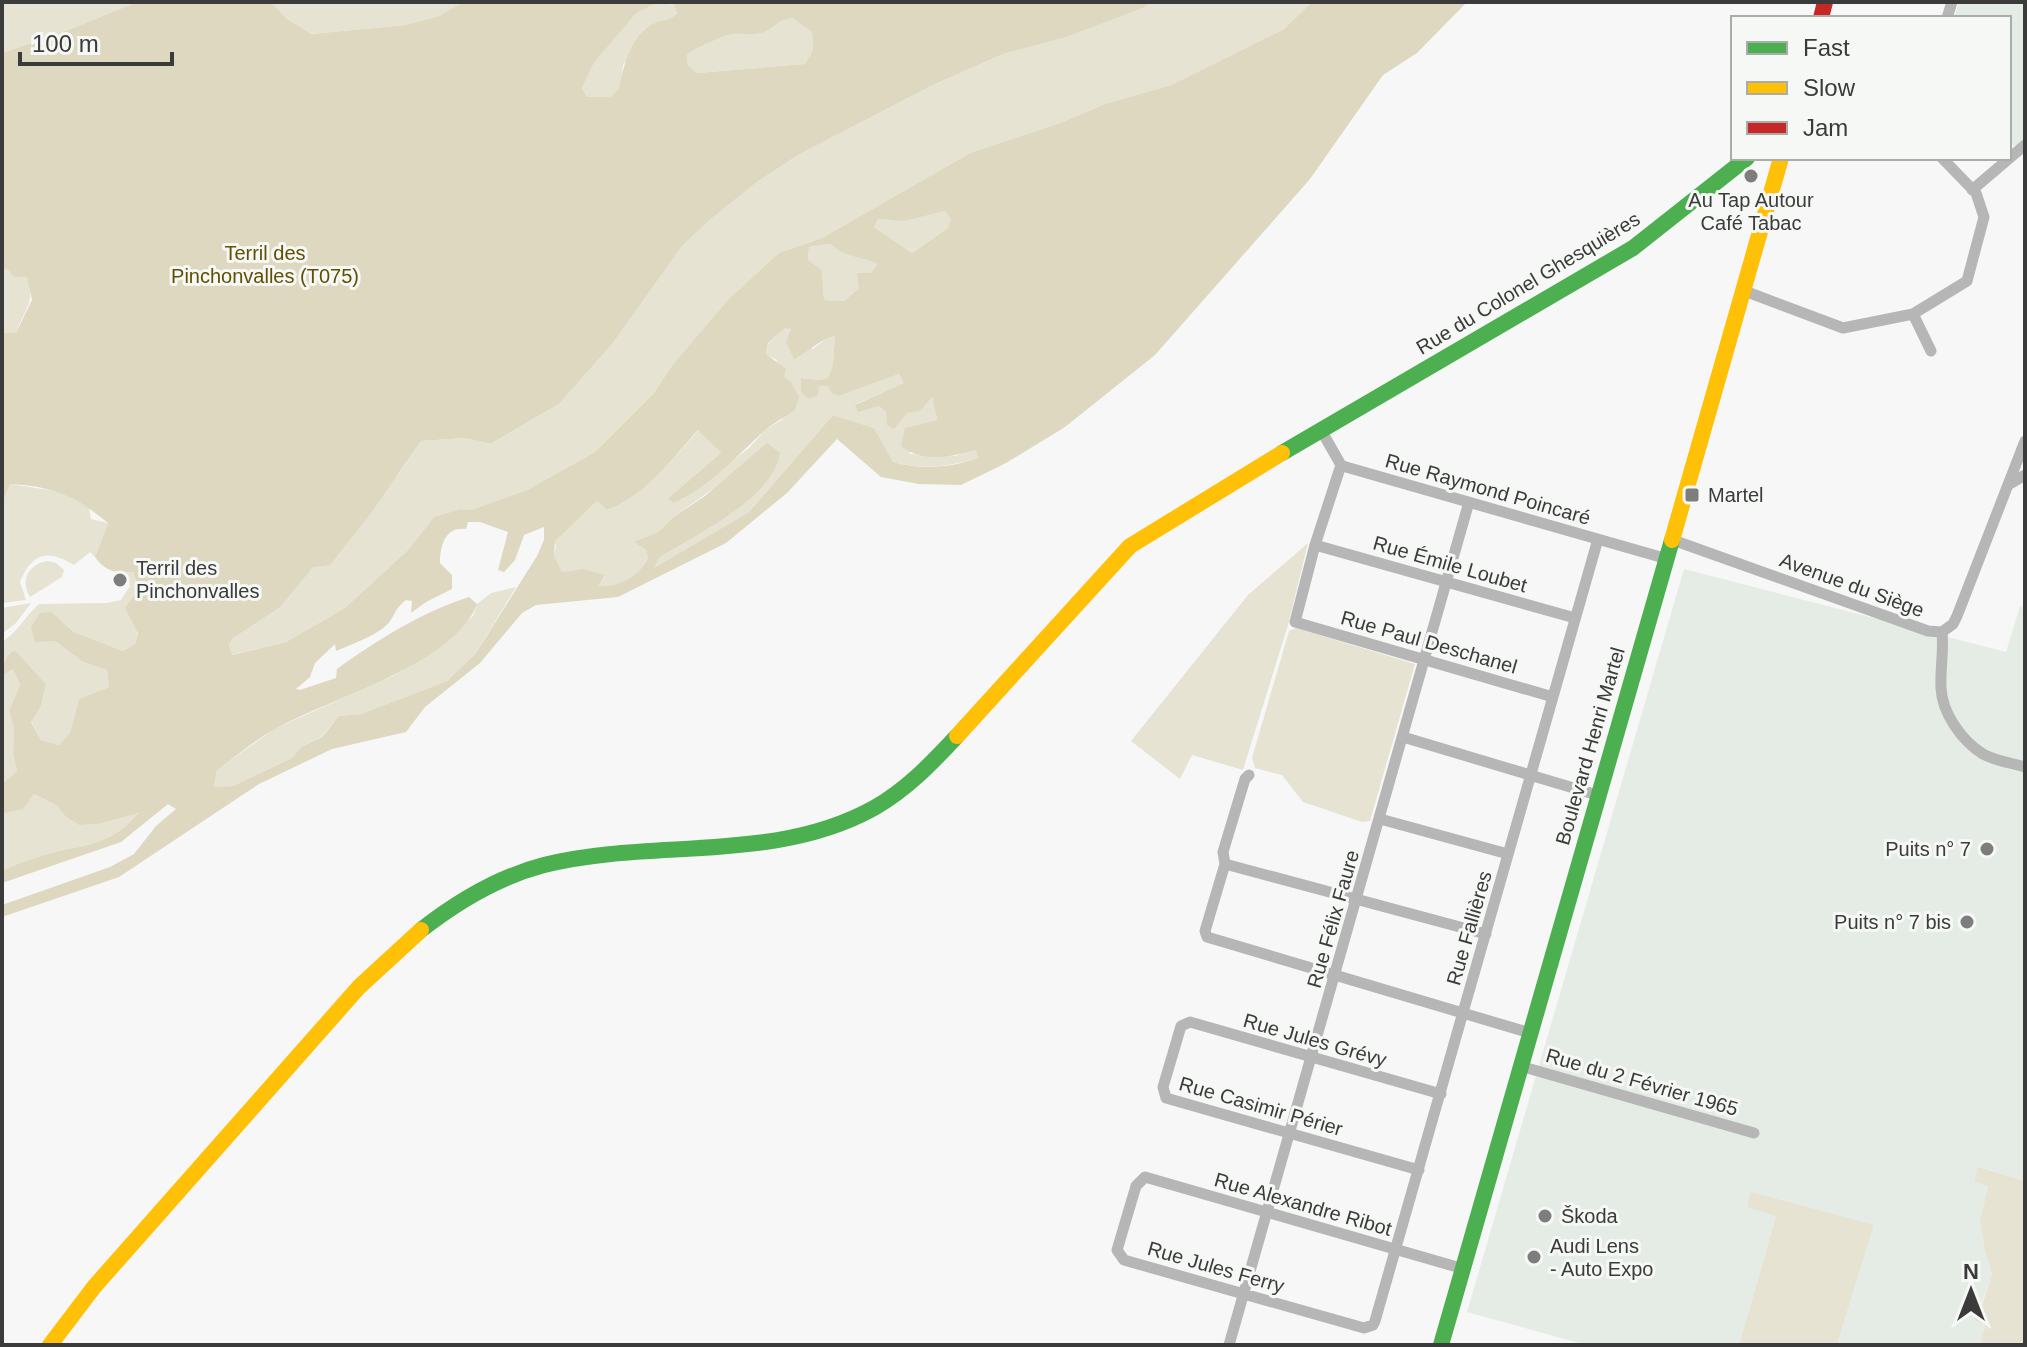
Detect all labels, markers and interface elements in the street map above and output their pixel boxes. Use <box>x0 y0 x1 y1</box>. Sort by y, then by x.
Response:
scale bar <box>20 16 172 66</box>
legend <box>1731 16 2011 160</box>
text: 100 m <box>32 30 99 57</box>
text: Fast <box>1803 34 1850 61</box>
text: Slow <box>1803 74 1856 101</box>
text: Jam <box>1803 114 1848 141</box>
marker: Au Tap Autour Café Tabac <box>1742 167 1760 185</box>
place label: Au Tap Autour Café Tabac <box>1688 189 1814 234</box>
street label: Rue du Colonel Ghesquières <box>1412 207 1644 359</box>
park label: Terril des Pinchonvalles (T075) <box>171 242 359 287</box>
street label: Rue Raymond Poincaré <box>1383 449 1593 529</box>
place label: Martel <box>1708 484 1764 506</box>
marker: Martel <box>1683 486 1701 504</box>
street label: Rue Émile Loubet <box>1371 532 1530 597</box>
street label: Avenue du Siège <box>1777 549 1927 621</box>
place label: Terril des Pinchonvalles <box>136 557 259 602</box>
marker: Terril des Pinchonvalles <box>111 571 129 589</box>
street label: Rue Paul Deschanel <box>1338 606 1520 678</box>
street label: Boulevard Henri Martel <box>1551 645 1629 847</box>
place label: Puits n° 7 <box>1885 838 1971 860</box>
marker: Puits n° 7 <box>1978 840 1996 858</box>
street label: Rue Félix Faure <box>1303 848 1363 990</box>
street label: Rue Fallières <box>1442 868 1496 988</box>
place label: Puits n° 7 bis <box>1834 911 1951 933</box>
marker: Puits n° 7 bis <box>1958 913 1976 931</box>
street label: Rue Jules Grévy <box>1241 1009 1389 1071</box>
street label: Rue du 2 Février 1965 <box>1543 1044 1741 1120</box>
street label: Rue Casimir Périer <box>1177 1072 1346 1140</box>
street label: Rue Alexandre Ribot <box>1212 1168 1395 1240</box>
place label: Škoda <box>1561 1205 1619 1227</box>
marker: Škoda <box>1536 1207 1554 1225</box>
place label: Audi Lens - Auto Expo <box>1550 1235 1653 1280</box>
street label: Rue Jules Ferry <box>1145 1237 1287 1297</box>
marker: Audi Lens - Auto Expo <box>1525 1248 1543 1266</box>
north arrow <box>1931 1251 2011 1331</box>
text: N <box>1963 1259 1979 1284</box>

